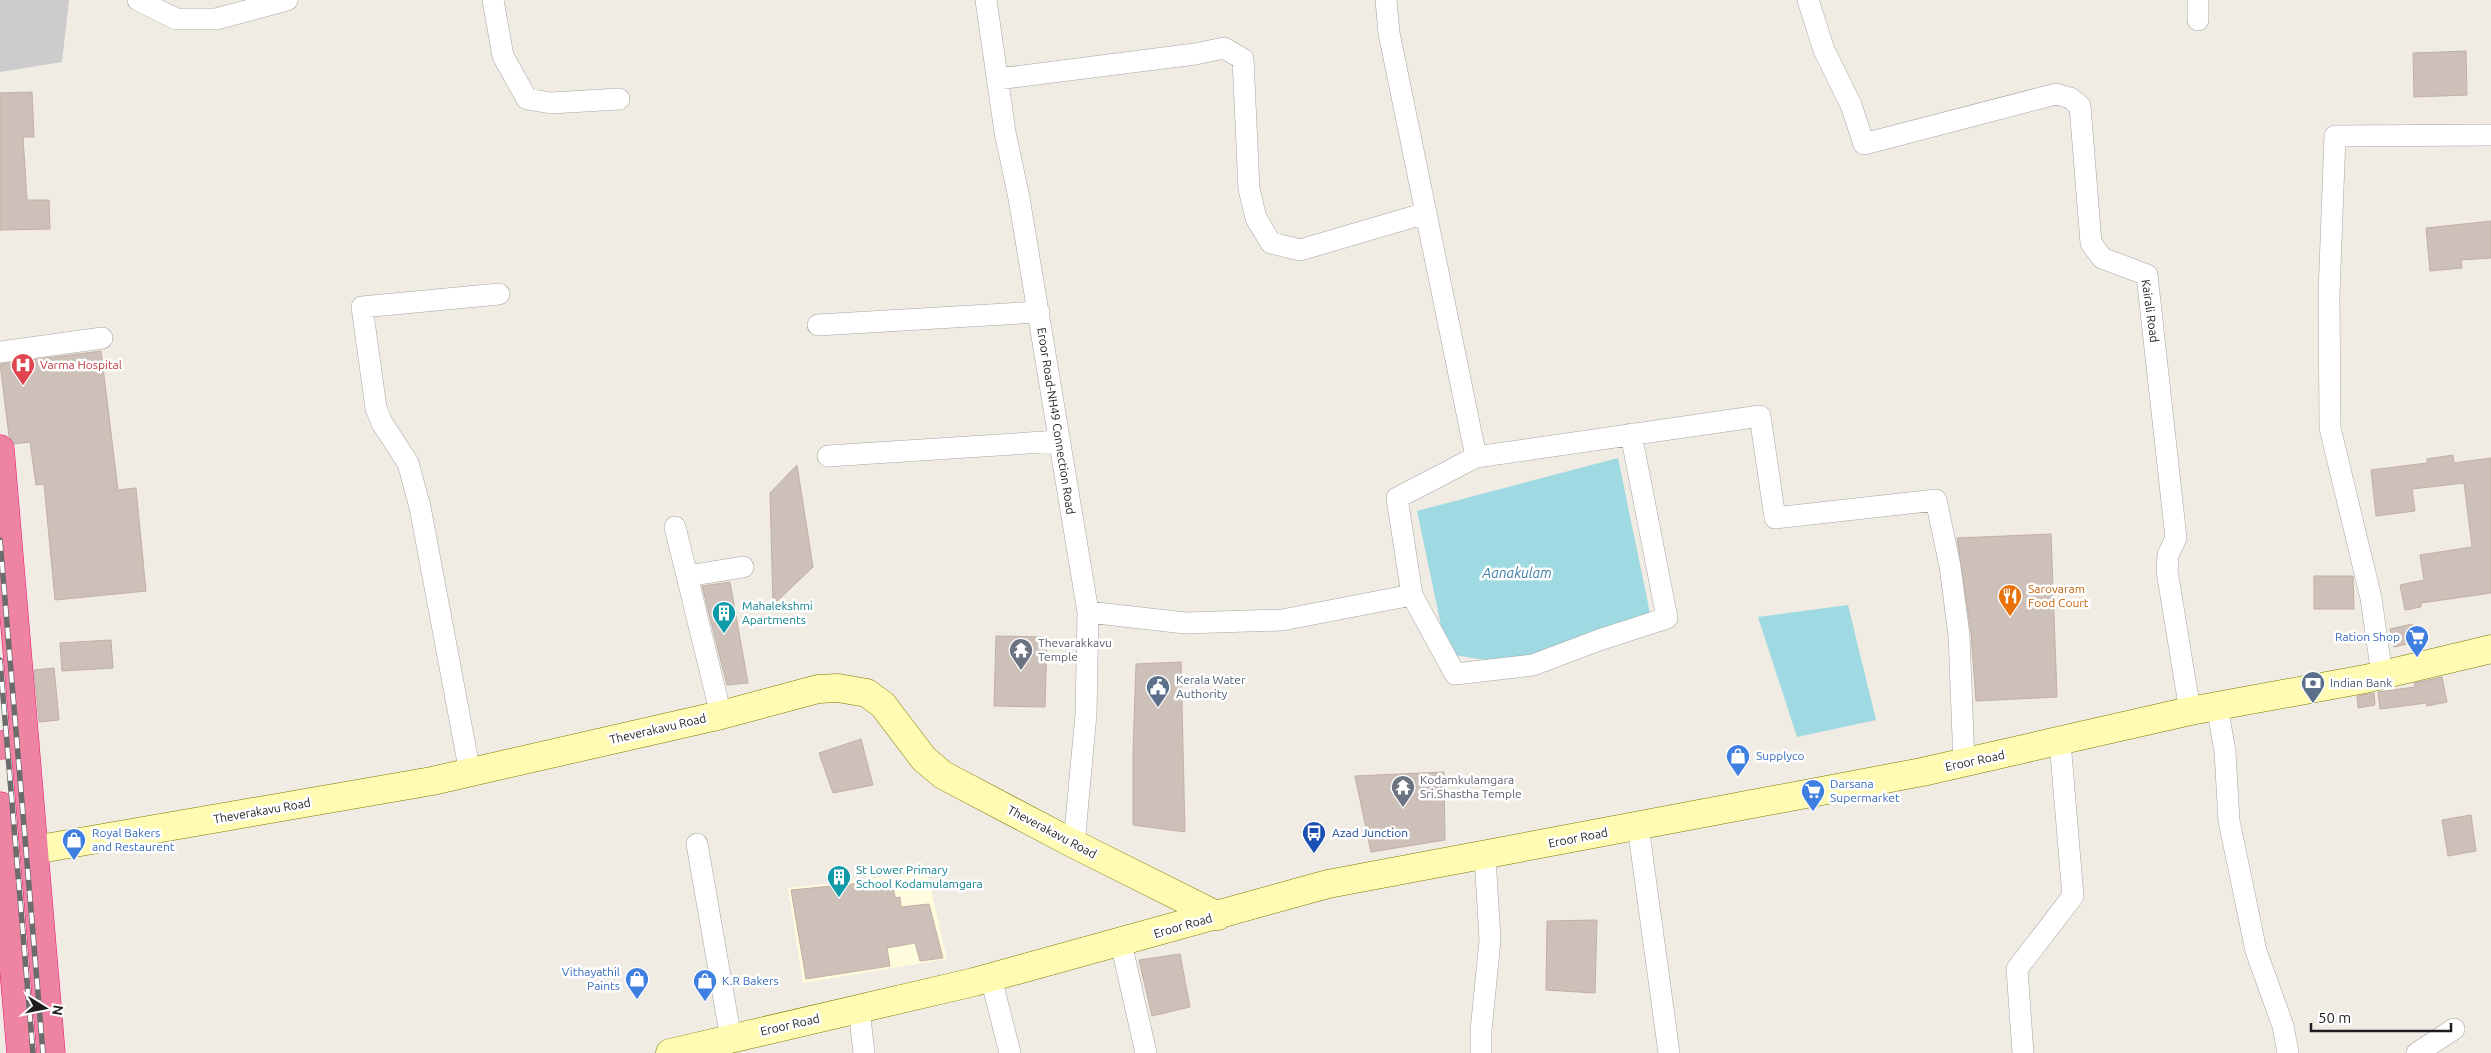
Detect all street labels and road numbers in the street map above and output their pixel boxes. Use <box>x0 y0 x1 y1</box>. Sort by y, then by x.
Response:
street label: Kairali Road <box>2140 279 2161 343</box>
street label: Eroor Road-NH49 Connection Road <box>1035 326 1078 515</box>
street label: Theverakavu Road <box>608 711 707 746</box>
street label: Eroor Road <box>1944 748 2006 773</box>
street label: Theverakavu Road <box>212 796 312 825</box>
street label: Theverakavu Road <box>1006 803 1099 860</box>
street label: Eroor Road <box>1547 825 1609 850</box>
street label: Eroor Road <box>1152 911 1214 940</box>
street label: Eroor Road <box>759 1011 821 1038</box>

